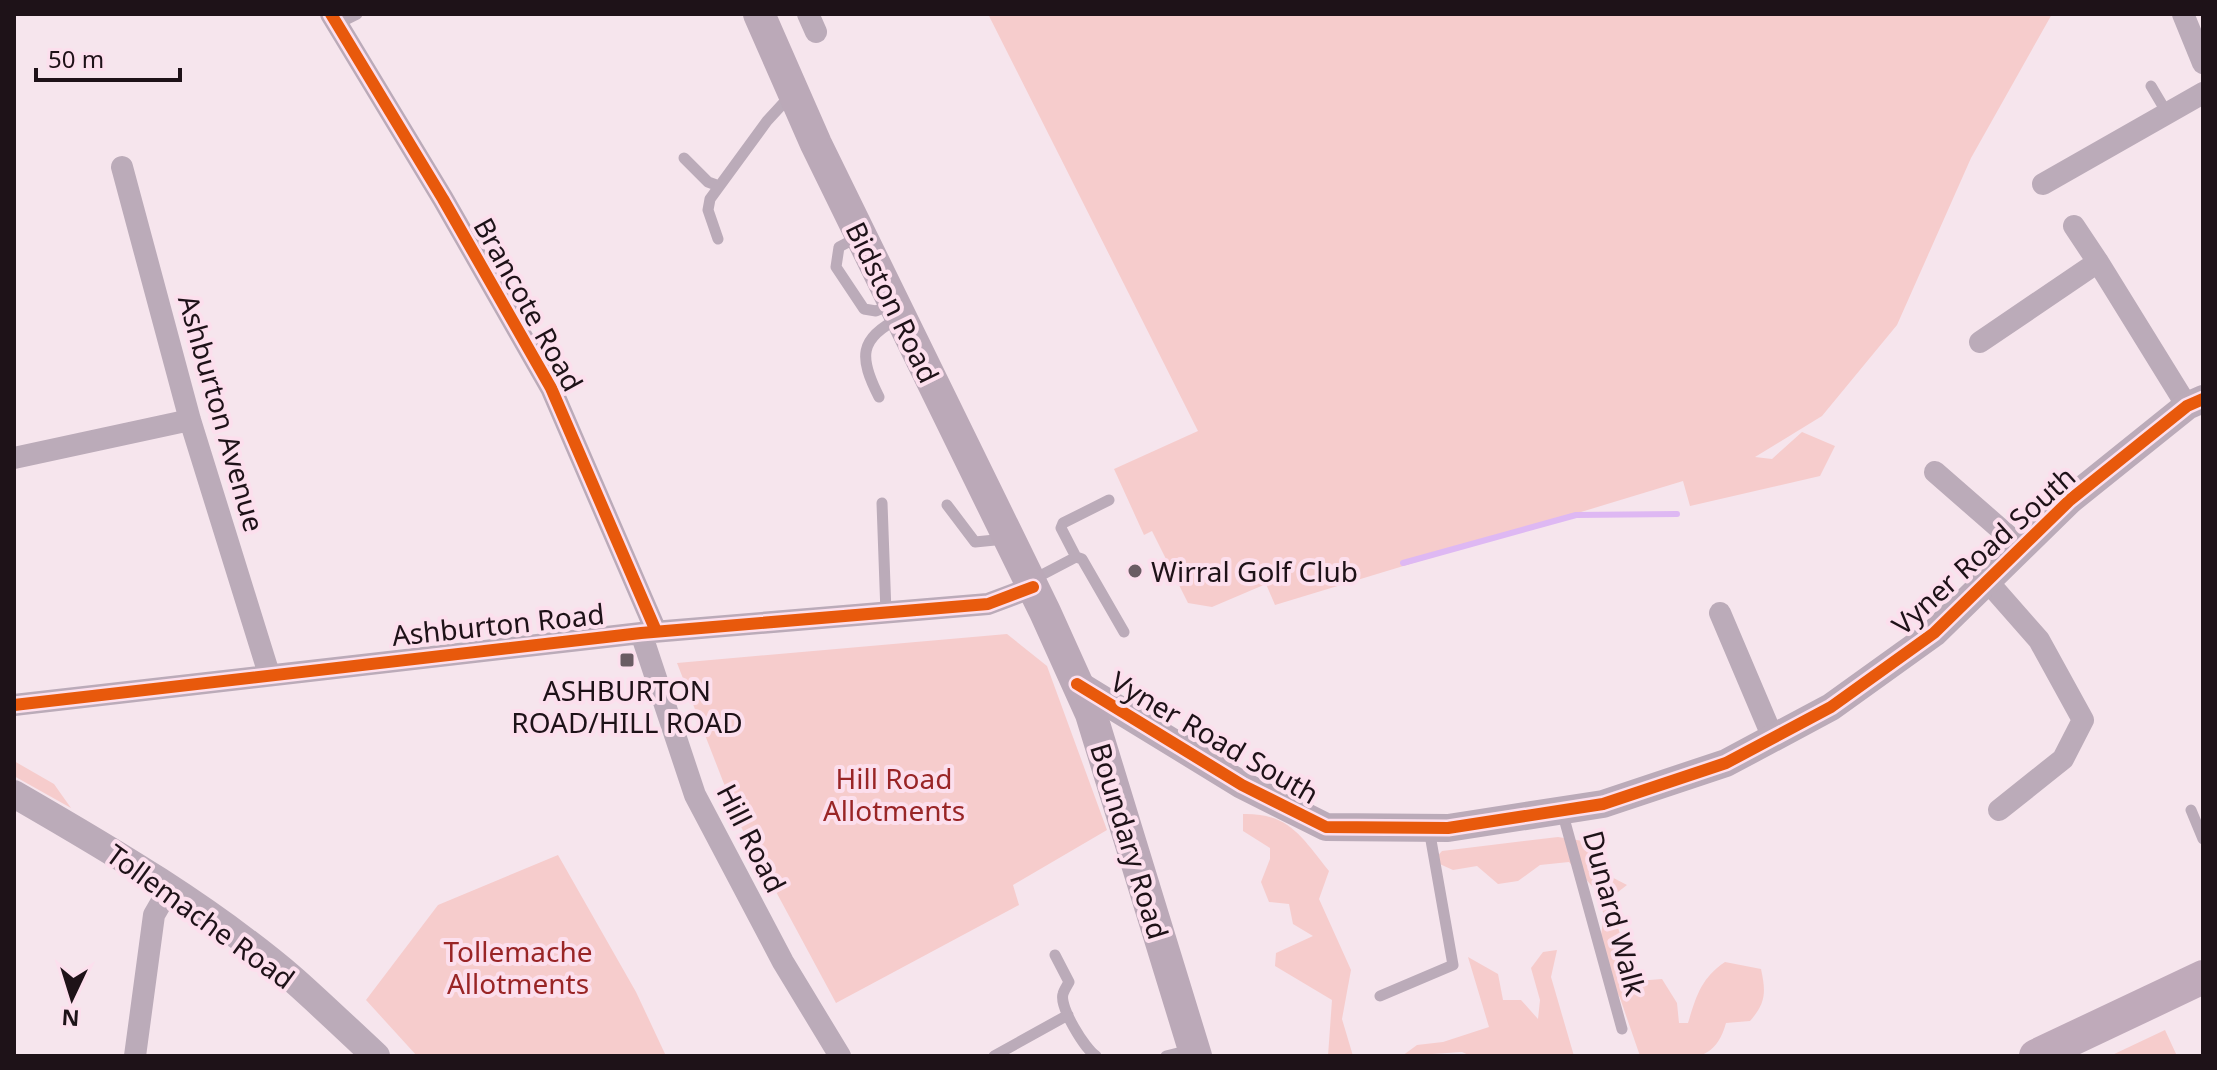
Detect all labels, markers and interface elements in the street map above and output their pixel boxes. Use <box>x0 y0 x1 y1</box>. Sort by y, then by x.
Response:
scale bar <box>36 32 180 82</box>
text: 50 m <box>48 42 104 75</box>
street label: Brancote Road <box>466 210 592 398</box>
street label: Bidston Road <box>838 215 948 389</box>
street label: Ashburton Avenue <box>170 290 274 536</box>
street label: Vyner Road South <box>1883 457 2083 643</box>
place label: Wirral Golf Club <box>1151 552 1358 590</box>
marker: Wirral Golf Club <box>1126 562 1144 580</box>
street label: Ashburton Road <box>390 594 606 654</box>
marker: ASHBURTON ROAD/HILL ROAD <box>618 651 636 669</box>
street label: Vyner Road South <box>1104 662 1326 812</box>
place label: ASHBURTON ROAD/HILL ROAD <box>511 671 743 741</box>
street label: Boundary Road <box>1082 738 1178 944</box>
park label: Hill Road Allotments <box>823 759 965 829</box>
street label: Hill Road <box>709 777 795 899</box>
street label: Dunard Walk <box>1575 826 1655 1000</box>
street label: Tollemache Road <box>99 835 303 997</box>
park label: Tollemache Allotments <box>443 932 593 1002</box>
north arrow <box>32 958 112 1038</box>
text: N <box>61 1003 81 1035</box>

